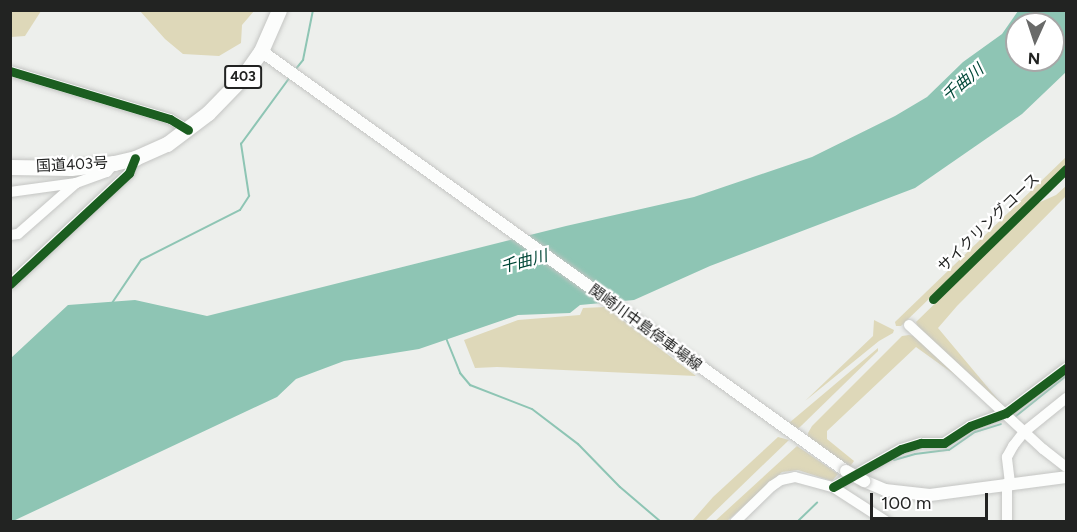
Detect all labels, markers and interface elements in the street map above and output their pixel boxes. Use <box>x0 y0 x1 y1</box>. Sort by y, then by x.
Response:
north arrow <box>1005 12 1065 72</box>
text: N <box>1027 49 1041 68</box>
water label: 千曲川 <box>938 60 988 106</box>
road number: 403 <box>224 66 262 88</box>
street label: 国道403号 <box>36 154 108 176</box>
street label: サイクリングコース <box>934 170 1044 276</box>
water label: 千曲川 <box>498 247 550 277</box>
street label: 関崎川中島停車場線 <box>585 281 705 375</box>
scale bar <box>873 481 992 519</box>
text: 100 m <box>881 492 931 514</box>

